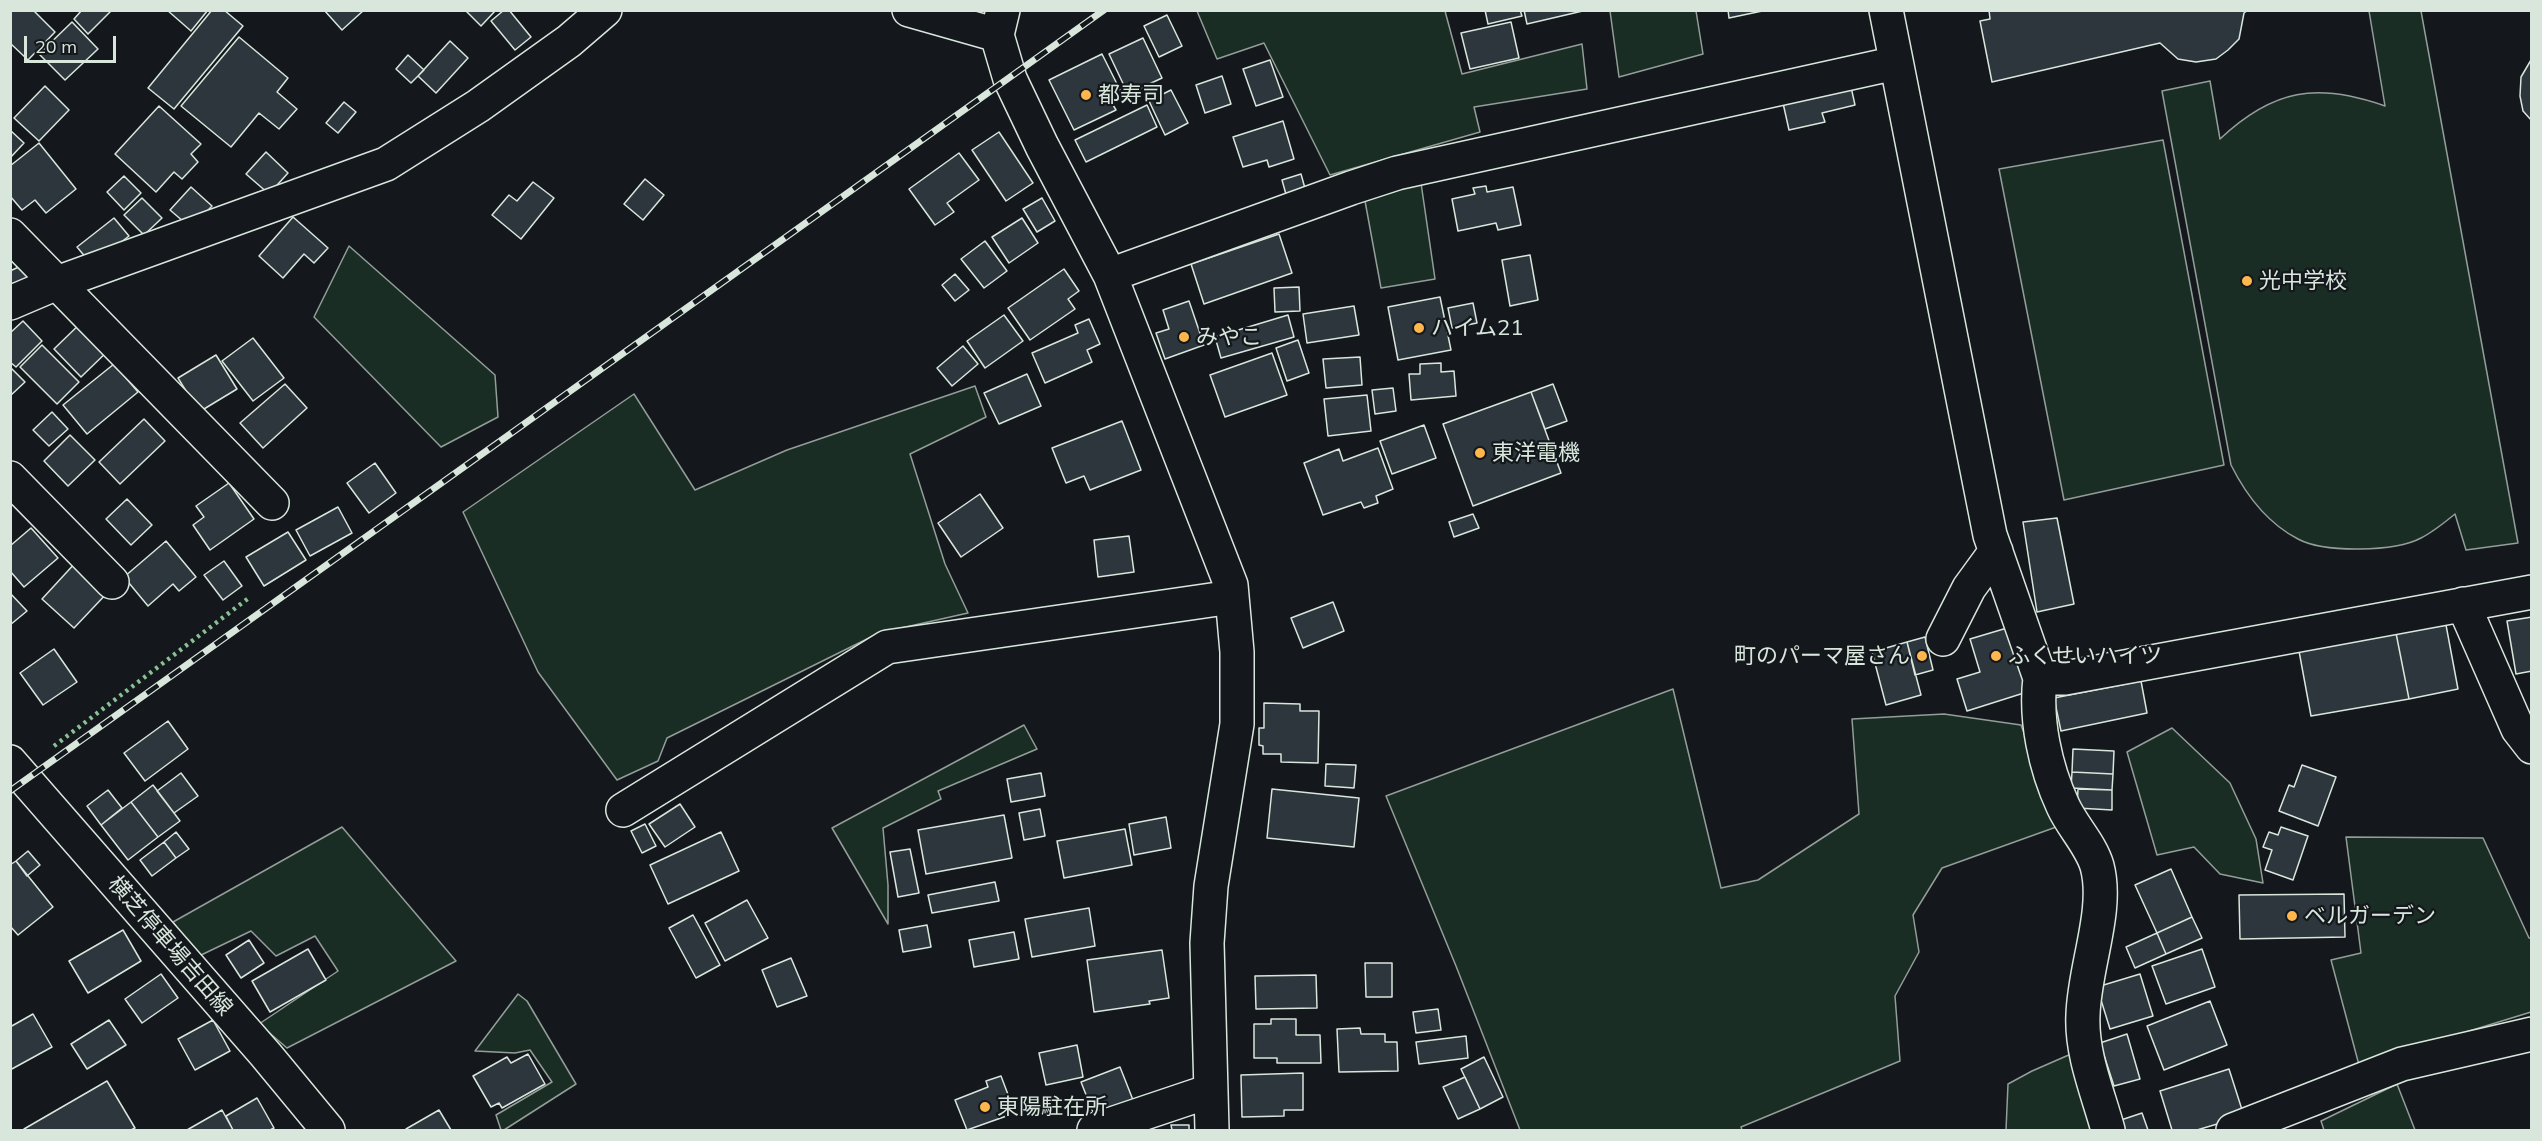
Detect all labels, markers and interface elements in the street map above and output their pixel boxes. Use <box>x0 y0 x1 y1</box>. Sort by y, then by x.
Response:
scale bar <box>27 24 118 62</box>
text: 20 m <box>35 35 77 58</box>
place label: 都寿司 <box>1098 82 1164 108</box>
marker: 都寿司 <box>1079 88 1093 102</box>
place label: 光中学校 <box>2259 268 2347 294</box>
marker: 光中学校 <box>2240 274 2254 288</box>
place label: ハイム21 <box>1431 315 1523 341</box>
marker: ハイム21 <box>1412 321 1426 335</box>
place label: みやこ <box>1196 324 1262 350</box>
marker: みやこ <box>1177 330 1191 344</box>
place label: 東洋電機 <box>1492 440 1580 466</box>
marker: 東洋電機 <box>1473 446 1487 460</box>
place label: 町のパーマ屋さん <box>1734 643 1910 669</box>
place label: ふくせいハイツ <box>2008 643 2162 669</box>
marker: 町のパーマ屋さん <box>1915 649 1929 663</box>
marker: ふくせいハイツ <box>1989 649 2003 663</box>
street label: 横芝停車場吉田線 <box>102 871 238 1021</box>
place label: ベルガーデン <box>2304 903 2436 929</box>
marker: ベルガーデン <box>2285 909 2299 923</box>
place label: 東陽駐在所 <box>997 1094 1107 1120</box>
marker: 東陽駐在所 <box>978 1100 992 1114</box>

